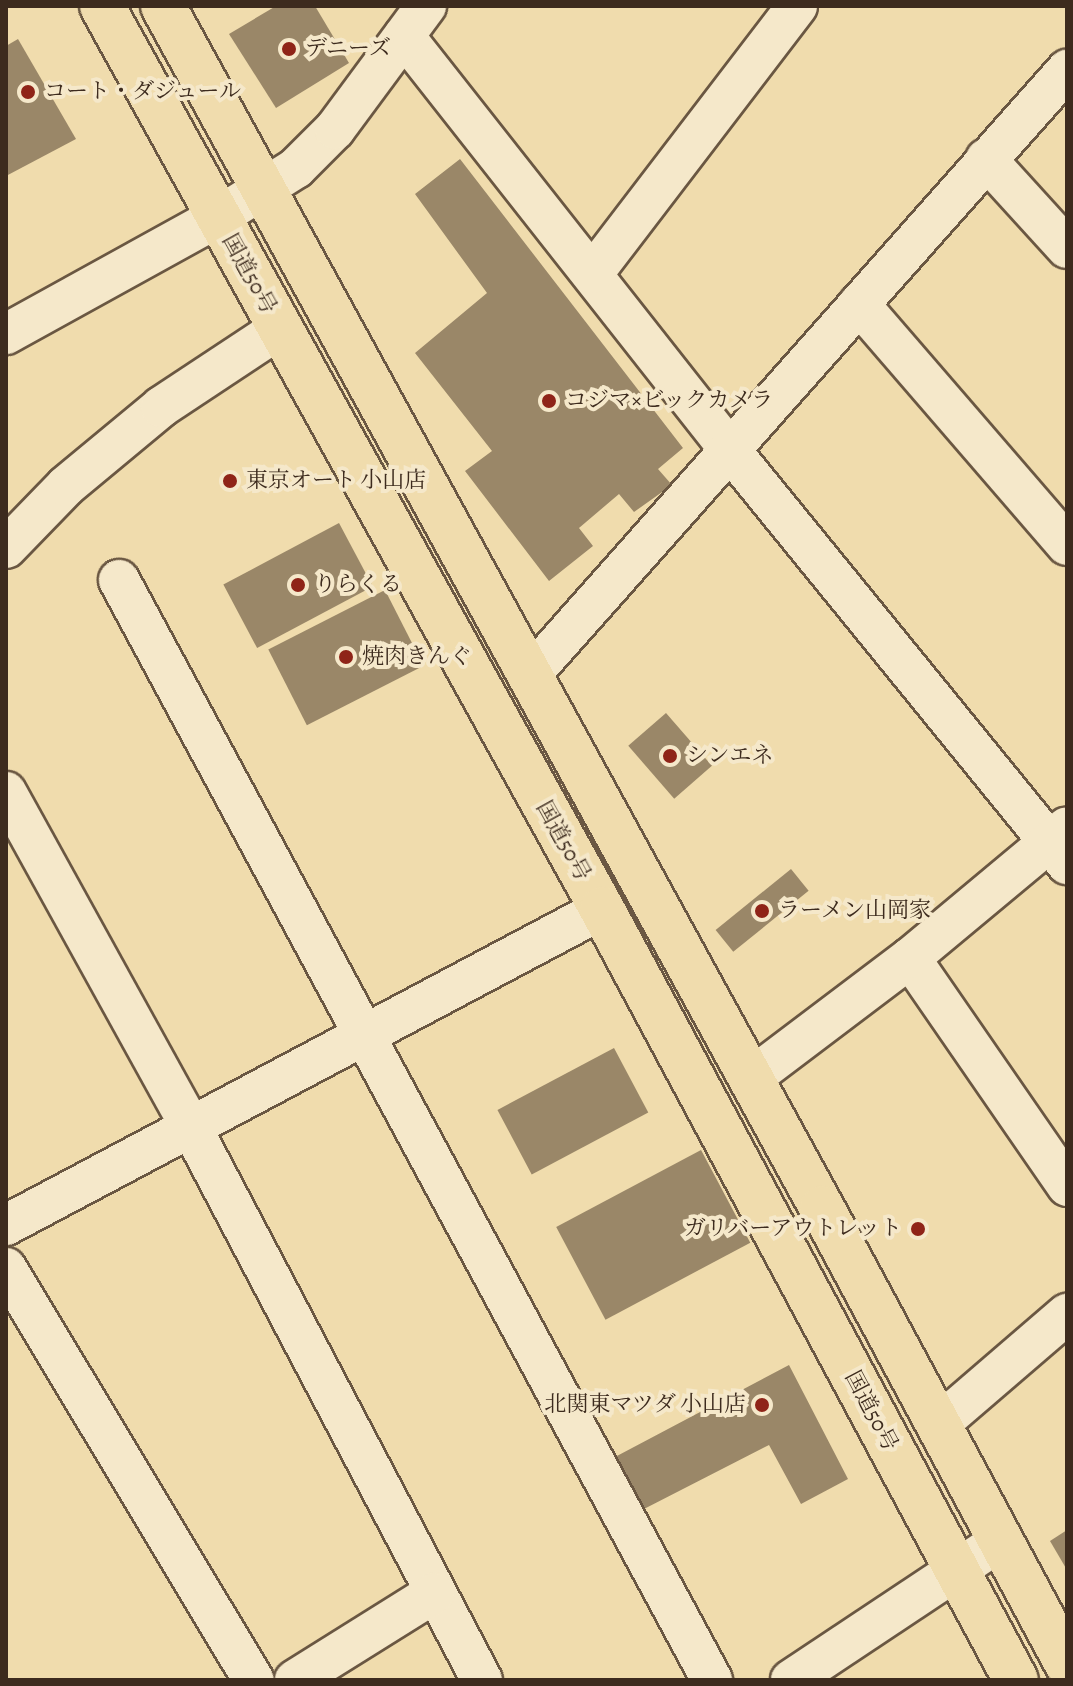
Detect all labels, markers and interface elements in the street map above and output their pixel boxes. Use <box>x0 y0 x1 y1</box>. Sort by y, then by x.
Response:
place label: デニーズ <box>305 36 393 62</box>
marker: デニーズ <box>280 40 298 58</box>
place label: コート・ダジュール <box>44 79 242 105</box>
marker: コート・ダジュール <box>19 83 37 101</box>
street label: 国道50号 <box>216 229 282 319</box>
place label: コジマ×ビックカメラ <box>565 388 774 414</box>
marker: コジマ×ビックカメラ <box>540 392 558 410</box>
place label: 東京オート 小山店 <box>246 468 426 494</box>
marker: 東京オート 小山店 <box>221 472 239 490</box>
place label: りらくる <box>314 572 402 598</box>
marker: りらくる <box>289 576 307 594</box>
place label: 焼肉きんぐ <box>362 644 472 670</box>
marker: 焼肉きんぐ <box>337 648 355 666</box>
place label: シンエネ <box>686 743 774 769</box>
marker: シンエネ <box>661 747 679 765</box>
street label: 国道50号 <box>530 796 596 886</box>
place label: ラーメン山岡家 <box>778 898 932 924</box>
marker: ラーメン山岡家 <box>753 902 771 920</box>
place label: ガリバーアウトレット <box>682 1216 902 1242</box>
marker: ガリバーアウトレット <box>909 1220 927 1238</box>
street label: 国道50号 <box>839 1366 903 1456</box>
place label: 北関東マツダ 小山店 <box>544 1392 746 1418</box>
marker: 北関東マツダ 小山店 <box>753 1396 771 1414</box>

